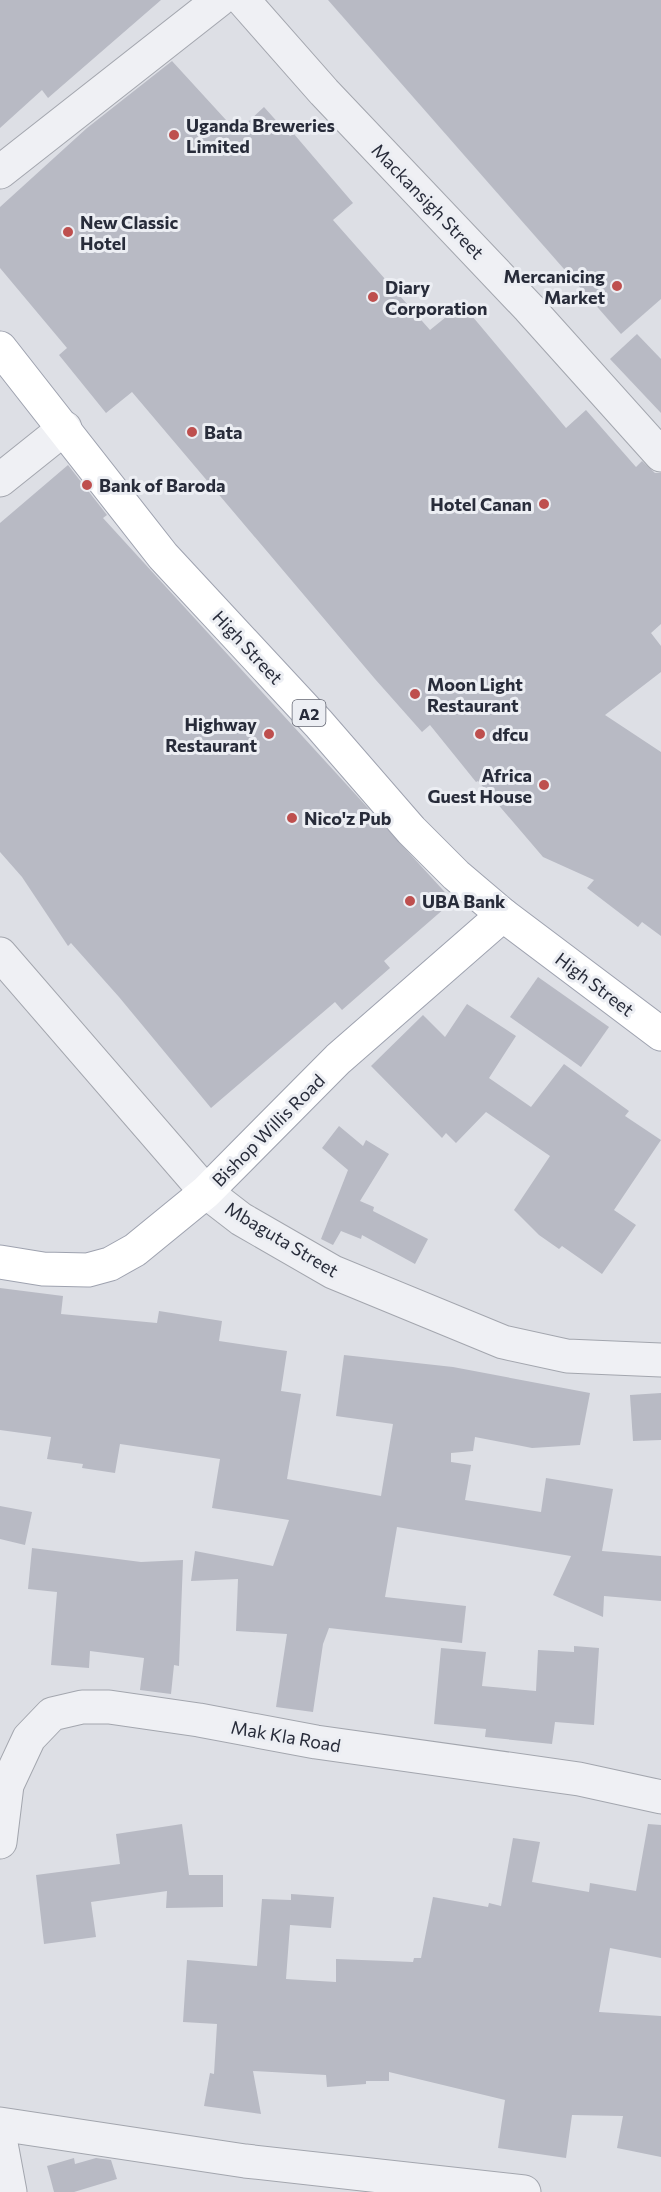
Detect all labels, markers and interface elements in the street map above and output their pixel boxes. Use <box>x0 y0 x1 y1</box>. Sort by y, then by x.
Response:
place label: Uganda Breweries Limited <box>186 114 335 157</box>
marker: Uganda Breweries Limited <box>167 128 181 142</box>
street label: Mackansigh Street <box>367 139 489 263</box>
place label: New Classic Hotel <box>80 211 178 254</box>
marker: New Classic Hotel <box>61 225 75 239</box>
place label: Mercanicing Market <box>503 265 605 308</box>
place label: Diary Corporation <box>385 276 487 319</box>
marker: Mercanicing Market <box>610 279 624 293</box>
marker: Diary Corporation <box>366 290 380 304</box>
place label: Bata <box>204 421 243 443</box>
marker: Bata <box>185 425 199 439</box>
place label: Bank of Baroda <box>99 474 225 496</box>
marker: Bank of Baroda <box>80 478 94 492</box>
place label: Hotel Canan <box>430 493 532 515</box>
marker: Hotel Canan <box>537 497 551 511</box>
street label: High Street <box>208 606 288 688</box>
place label: Moon Light Restaurant <box>427 673 523 716</box>
marker: Moon Light Restaurant <box>408 687 422 701</box>
road number: A2 <box>292 700 326 726</box>
place label: Highway Restaurant <box>165 713 257 756</box>
place label: dfcu <box>492 723 529 745</box>
marker: Highway Restaurant <box>262 727 276 741</box>
marker: dfcu <box>473 727 487 741</box>
place label: Africa Guest House <box>427 764 532 807</box>
marker: Africa Guest House <box>537 778 551 792</box>
place label: Nico'z Pub <box>304 807 392 829</box>
marker: Nico'z Pub <box>285 811 299 825</box>
place label: UBA Bank <box>422 890 506 912</box>
marker: UBA Bank <box>403 894 417 908</box>
street label: High Street <box>551 947 639 1021</box>
street label: Bishop Willis Road <box>207 1069 329 1191</box>
street label: Mbaguta Street <box>221 1197 343 1281</box>
street label: Mak Kla Road <box>229 1716 343 1756</box>

